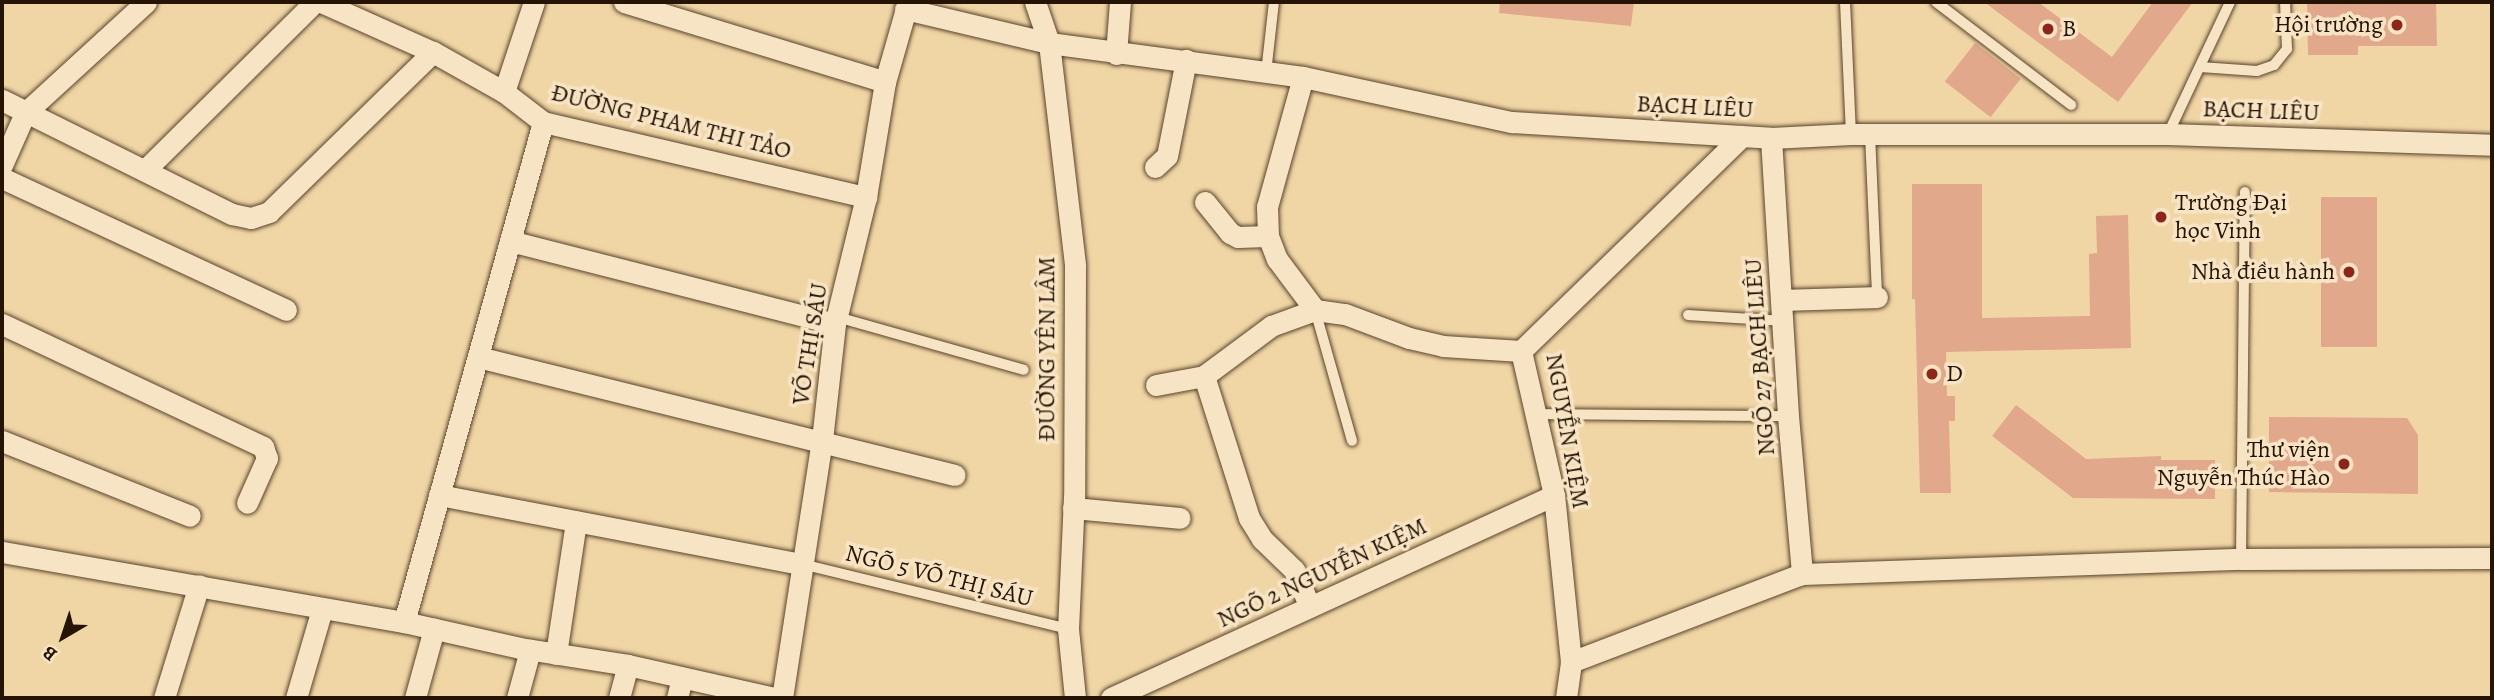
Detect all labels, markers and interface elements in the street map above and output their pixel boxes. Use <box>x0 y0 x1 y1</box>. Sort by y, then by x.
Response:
place label: Hội trường <box>2274 11 2383 39</box>
place label: B <box>2062 15 2076 43</box>
marker: Hội trường <box>2389 17 2405 33</box>
marker: B <box>2040 21 2056 37</box>
street label: ĐƯỜNG PHAM THI TẢO <box>548 78 794 166</box>
street label: BẠCH LIÊU <box>1636 90 1754 124</box>
street label: BẠCH LIÊU <box>2202 95 2320 127</box>
place label: Trường Đại học Vinh <box>2175 189 2287 245</box>
marker: Trường Đại học Vinh <box>2153 209 2169 225</box>
street label: ĐƯỜNG YÊN LÂM <box>1033 257 1061 441</box>
street label: NGÕ 27 BẠCH LIÊU <box>1739 257 1781 457</box>
place label: Nhà điều hành <box>2191 258 2335 286</box>
marker: Nhà điều hành <box>2341 264 2357 280</box>
street label: VÕ THỊ SÁU <box>786 281 834 407</box>
street label: NGUYỄN KIỆM <box>1539 351 1595 511</box>
place label: D <box>1946 360 1963 388</box>
marker: D <box>1924 366 1940 382</box>
place label: Thư viện Nguyễn Thúc Hào <box>2157 436 2330 492</box>
marker: Thư viện Nguyễn Thúc Hào <box>2336 456 2352 472</box>
street label: NGÕ 2 NGUYỄN KIỆM <box>1213 512 1431 634</box>
street label: NGÕ 5 VÕ THỊ SÁU <box>842 539 1036 613</box>
north arrow <box>28 602 98 672</box>
text: B <box>37 639 63 667</box>

